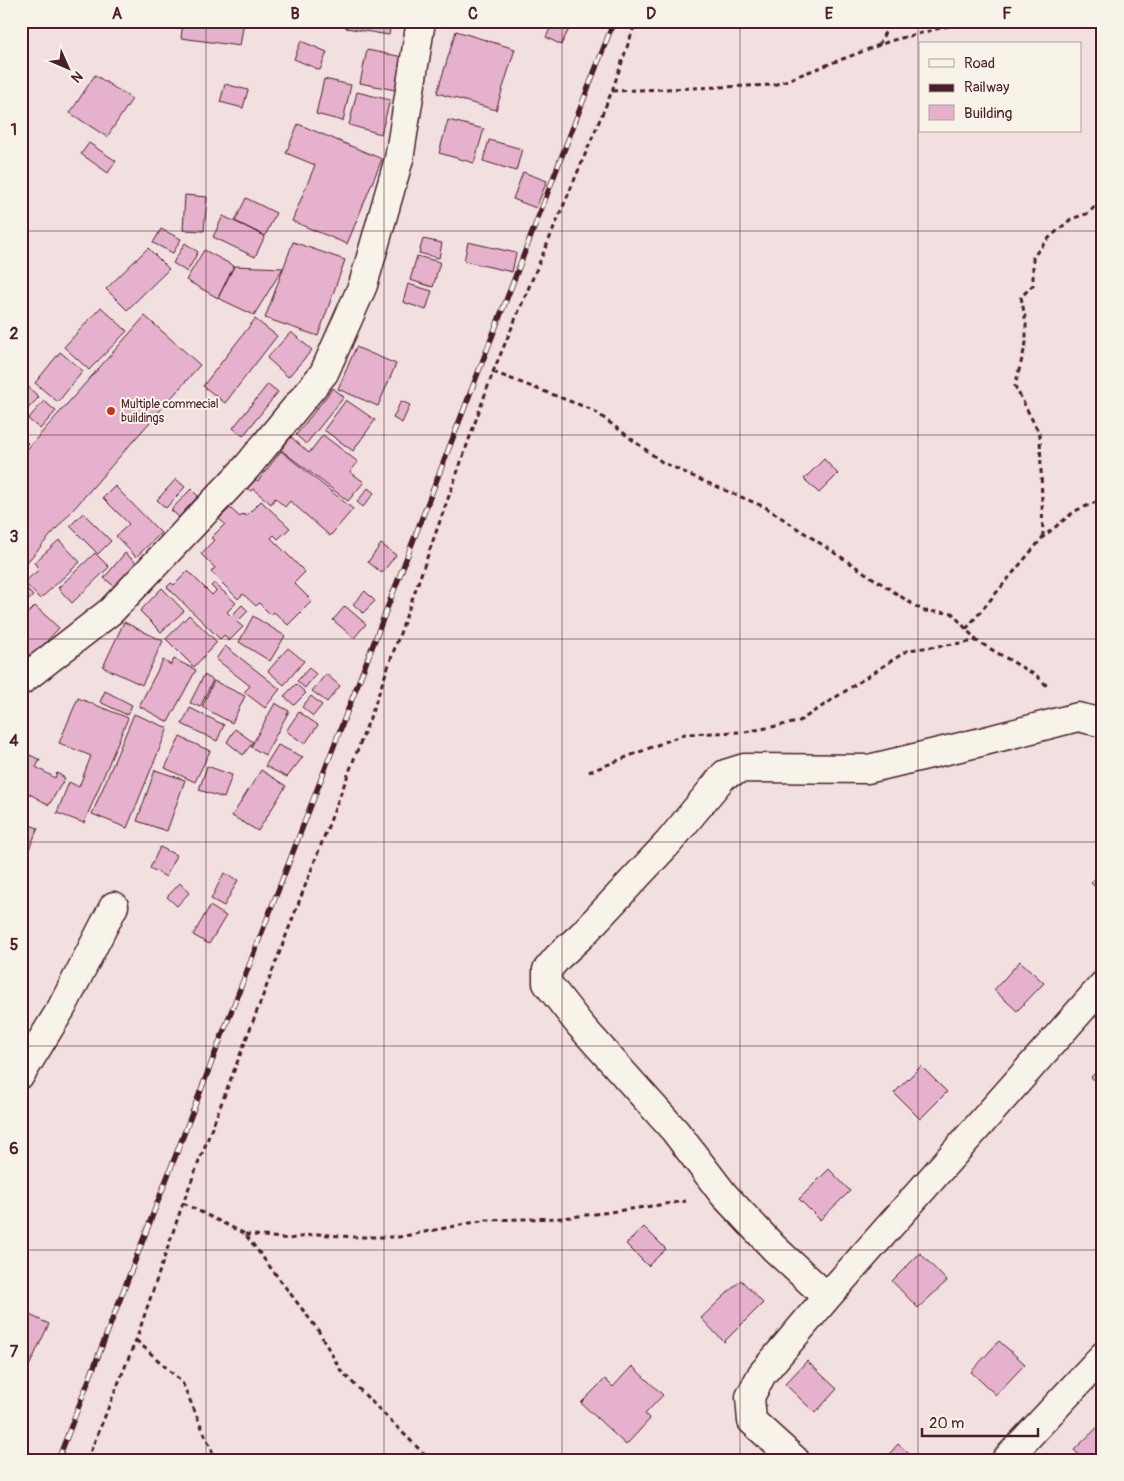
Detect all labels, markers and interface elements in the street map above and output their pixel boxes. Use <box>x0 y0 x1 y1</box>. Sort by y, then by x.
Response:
text: A <box>112 4 123 24</box>
text: B <box>290 4 300 24</box>
text: C <box>468 4 478 24</box>
text: D <box>646 4 656 24</box>
text: E <box>825 4 834 24</box>
text: F <box>1002 4 1012 24</box>
north arrow <box>42 42 92 92</box>
legend <box>919 42 1082 132</box>
text: Road <box>964 54 995 73</box>
text: N <box>67 67 86 86</box>
text: Railway <box>964 78 1010 97</box>
text: Building <box>964 104 1012 123</box>
text: 1 <box>11 120 17 140</box>
text: 2 <box>10 324 19 344</box>
place label: Multiple commecial buildings <box>121 397 219 426</box>
marker: Multiple commecial buildings <box>105 405 117 417</box>
text: 3 <box>10 527 19 547</box>
text: 4 <box>9 731 19 751</box>
text: 5 <box>10 935 19 955</box>
text: 6 <box>9 1139 19 1159</box>
text: 7 <box>10 1342 19 1362</box>
scale bar <box>922 1406 1038 1438</box>
text: 20 m <box>929 1414 964 1433</box>

